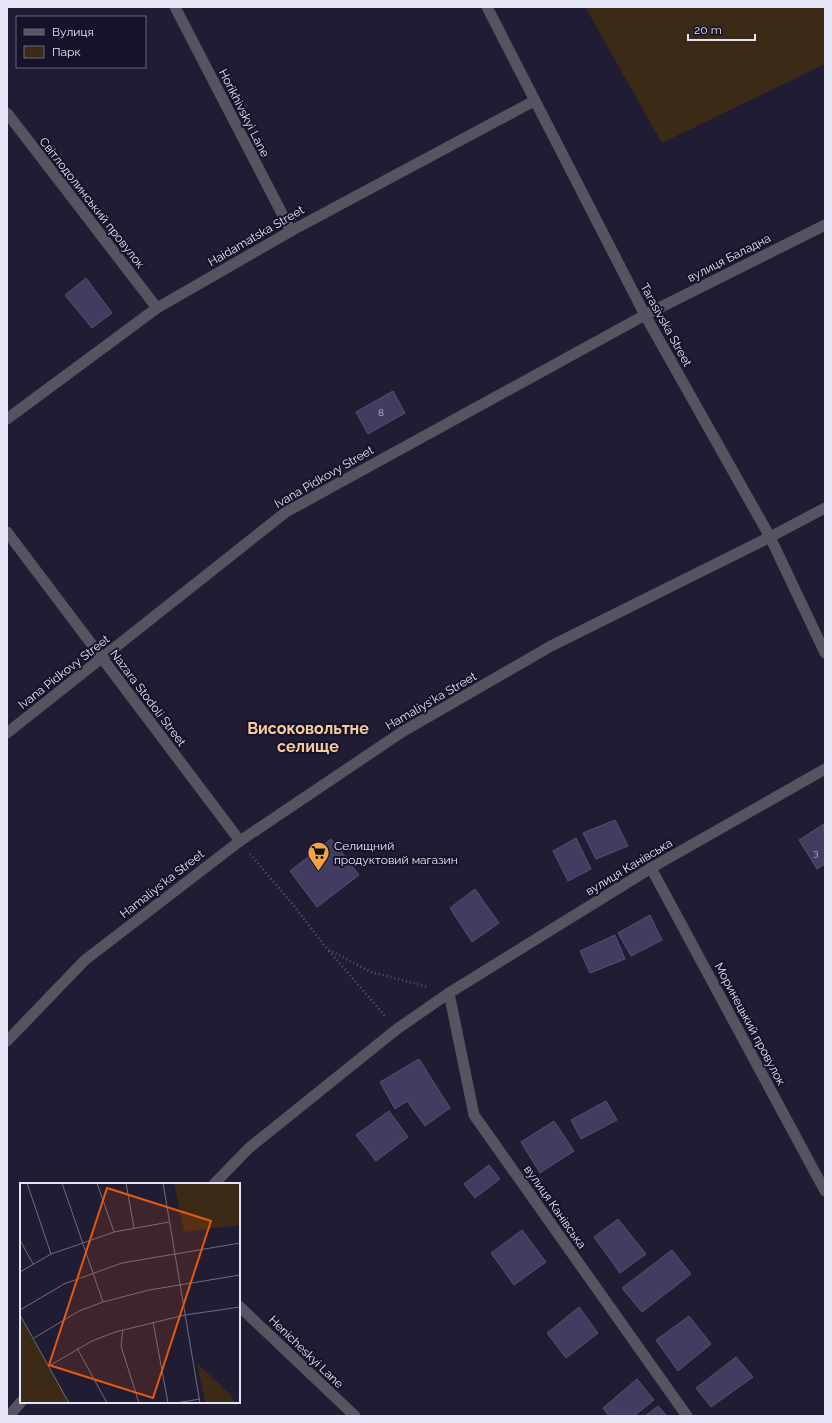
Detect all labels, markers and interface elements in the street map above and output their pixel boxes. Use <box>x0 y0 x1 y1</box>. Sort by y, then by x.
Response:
legend <box>16 16 146 68</box>
scale bar <box>688 16 755 42</box>
text: 20 m <box>694 23 722 37</box>
text: Вулиця <box>52 25 94 39</box>
text: Парк <box>52 45 81 59</box>
street label: Horikhivskyi Lane <box>216 67 272 159</box>
street label: Світлодолинський провулок <box>36 135 148 271</box>
street label: Haidamatska Street <box>206 203 306 269</box>
street label: вулиця Баладна <box>685 231 773 285</box>
street label: Tarasivska Street <box>637 281 695 369</box>
house number: 8 <box>378 407 384 418</box>
street label: Ivana Pidkovy Street <box>272 443 376 511</box>
street label: Ivana Pidkovy Street <box>16 632 112 712</box>
street label: Nazara Stodoli Street <box>107 647 189 749</box>
street label: Hamaliysʹka Street <box>383 669 479 733</box>
district label: Високовольтне селище <box>247 719 369 756</box>
street label: вулиця Канівська <box>583 836 675 898</box>
place label: Селищний продуктовий магазин <box>334 839 458 867</box>
supermarket icon: Селищний продуктовий магазин <box>306 840 332 873</box>
street label: Hamaliysʹka Street <box>117 847 207 921</box>
house number: 3 <box>813 847 819 858</box>
street label: Моринецький провулок <box>712 960 788 1088</box>
street label: вулиця Канівська <box>521 1163 589 1251</box>
inset map <box>20 1183 240 1403</box>
street label: Henicheskyi Lane <box>266 1313 346 1391</box>

